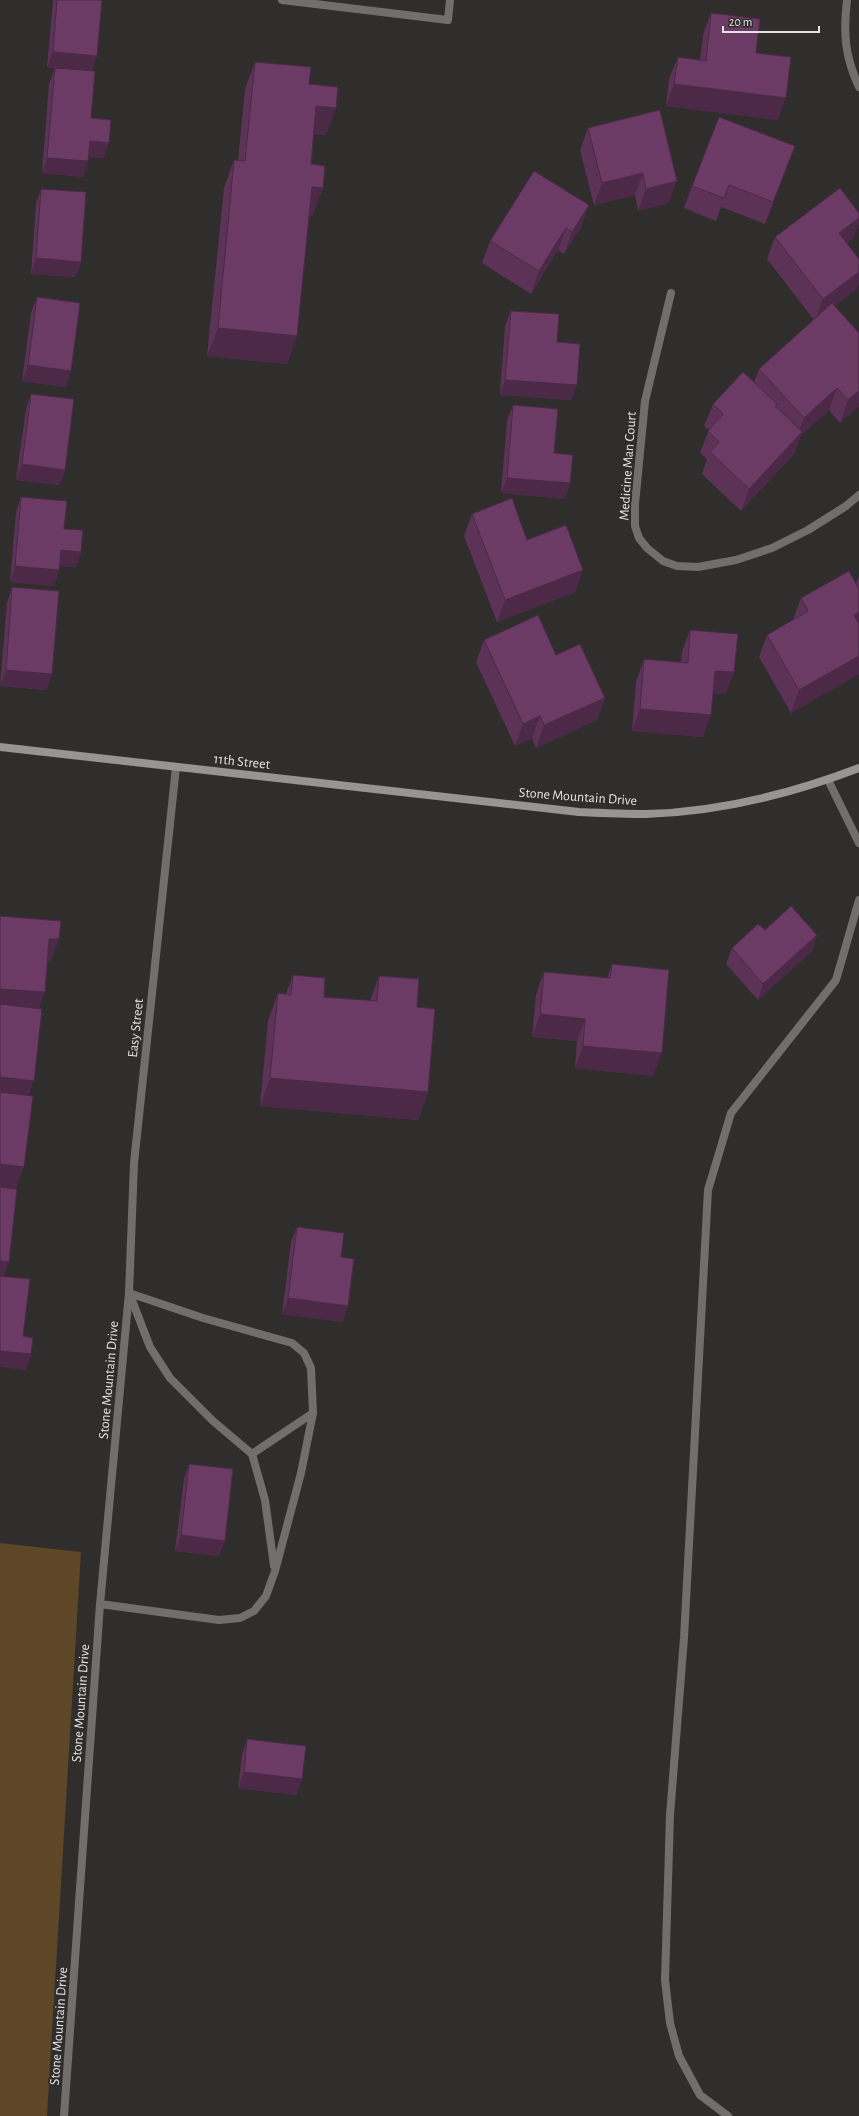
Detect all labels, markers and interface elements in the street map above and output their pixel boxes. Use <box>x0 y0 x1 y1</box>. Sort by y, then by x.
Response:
scale bar <box>723 8 819 34</box>
text: 20 m <box>729 16 752 28</box>
street label: Medicine Man Court <box>617 411 639 521</box>
street label: 11th Street <box>213 752 271 772</box>
street label: Stone Mountain Drive <box>518 786 638 808</box>
street label: Easy Street <box>126 997 146 1058</box>
street label: Stone Mountain Drive <box>97 1320 121 1440</box>
street label: Stone Mountain Drive <box>70 1643 92 1763</box>
street label: Stone Mountain Drive <box>48 1966 70 2086</box>

